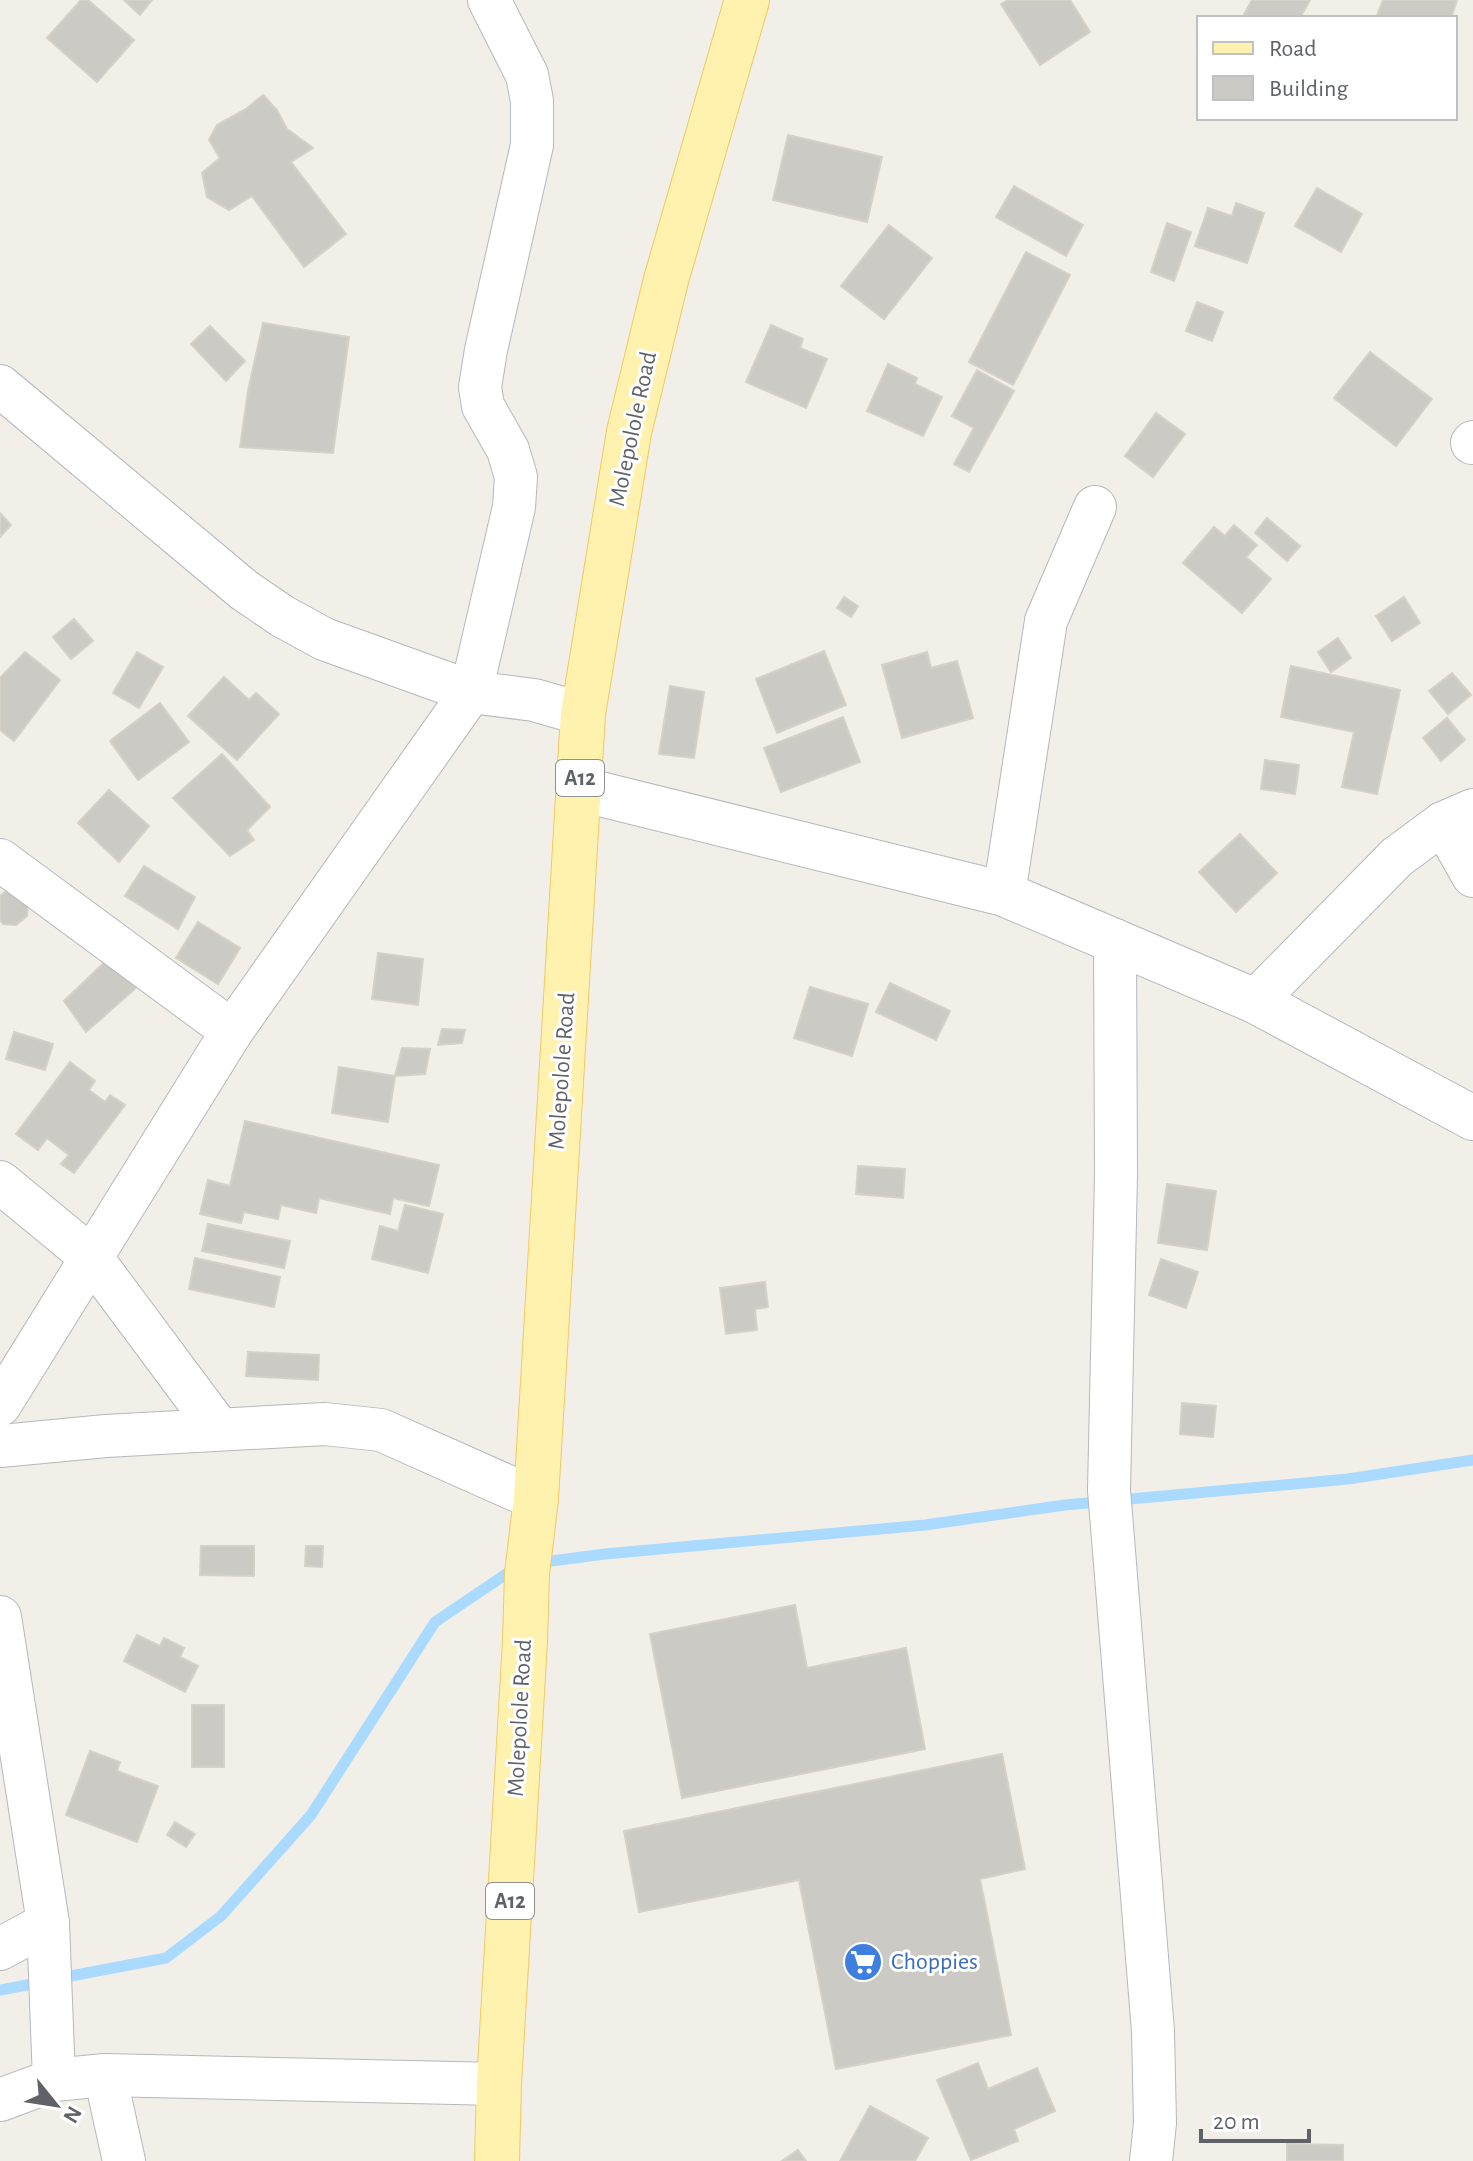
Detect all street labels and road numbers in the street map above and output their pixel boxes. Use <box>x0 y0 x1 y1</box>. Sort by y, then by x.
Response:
street label: Molepolole Road <box>605 349 661 509</box>
road number: A12 <box>556 760 604 796</box>
street label: Molepolole Road <box>545 992 579 1150</box>
street label: Molepolole Road <box>504 1639 536 1797</box>
road number: A12 <box>486 1883 534 1919</box>

